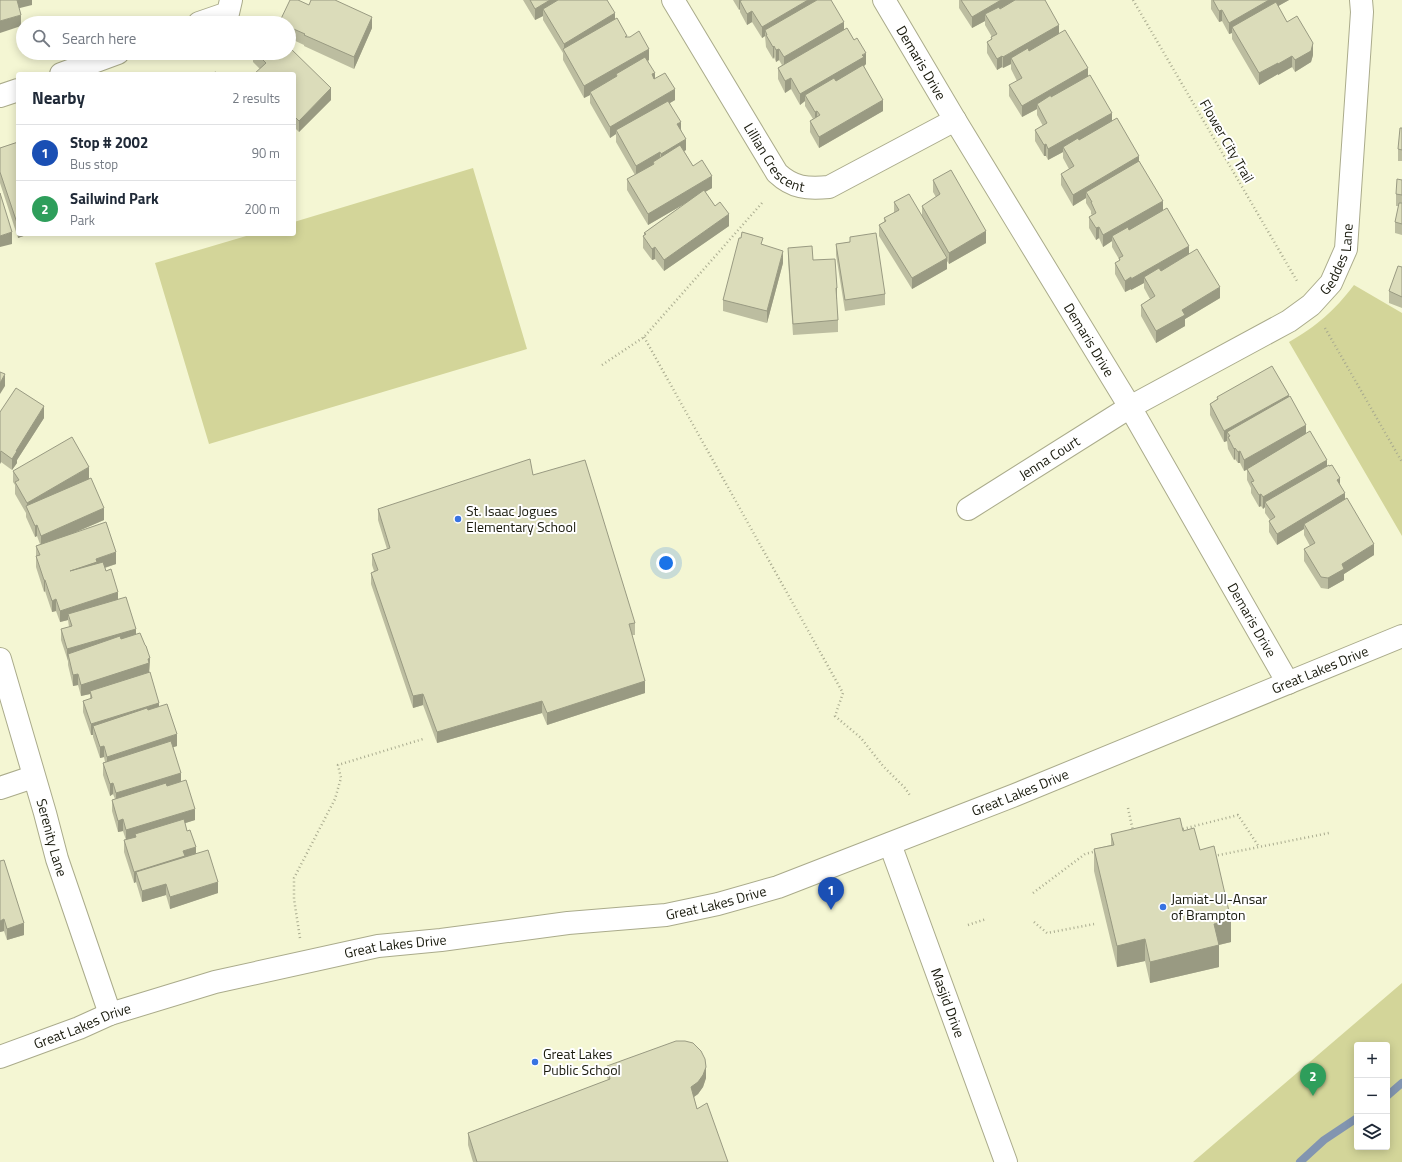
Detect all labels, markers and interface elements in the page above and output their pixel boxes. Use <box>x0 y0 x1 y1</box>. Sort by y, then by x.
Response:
search box <box>16 16 296 60</box>
street label: Demaris Drive <box>891 21 952 104</box>
icon: search <box>30 27 52 49</box>
text: Search here <box>62 27 136 50</box>
text: Nearby <box>32 85 85 111</box>
text: 2 results <box>232 88 280 108</box>
street label: Flower City Trail <box>1195 95 1260 186</box>
street label: Lillian Crescent <box>739 118 807 197</box>
text: Stop # 2002 <box>70 131 148 154</box>
text: 1 <box>41 143 49 163</box>
text: 90 m <box>252 143 280 163</box>
text: Bus stop <box>70 154 118 174</box>
text: Sailwind Park <box>70 187 159 210</box>
text: 2 <box>41 199 49 219</box>
text: 200 m <box>244 199 280 219</box>
text: Park <box>70 210 95 230</box>
street label: Geddes Lane <box>1314 223 1358 299</box>
street label: Demaris Drive <box>1059 299 1120 381</box>
street label: Jenna Court <box>1014 430 1084 485</box>
place label: St. Isaac Jogues Elementary School <box>466 500 576 537</box>
marker: St. Isaac Jogues Elementary School <box>453 514 463 524</box>
your location <box>656 553 676 573</box>
street label: Demaris Drive <box>1223 578 1282 661</box>
street label: Great Lakes Drive <box>1268 640 1371 699</box>
street label: Great Lakes Drive <box>968 763 1072 821</box>
street label: Serenity Lane <box>31 796 73 879</box>
pin: 1 <box>818 877 844 910</box>
street label: Great Lakes Drive <box>664 880 769 925</box>
place label: Jamiat-Ul-Ansar of Brampton <box>1171 888 1267 925</box>
marker: Jamiat-Ul-Ansar of Brampton <box>1158 902 1168 912</box>
street label: Great Lakes Drive <box>342 928 448 963</box>
street label: Masjid Drive <box>926 965 971 1040</box>
street label: Great Lakes Drive <box>30 997 133 1054</box>
map controls <box>1354 1042 1390 1150</box>
button: + <box>1354 1042 1390 1078</box>
place label: Great Lakes Public School <box>543 1043 621 1080</box>
marker: Great Lakes Public School <box>530 1057 540 1067</box>
pin: 2 <box>1300 1063 1326 1096</box>
button: − <box>1354 1078 1390 1114</box>
button: layers <box>1354 1114 1390 1150</box>

